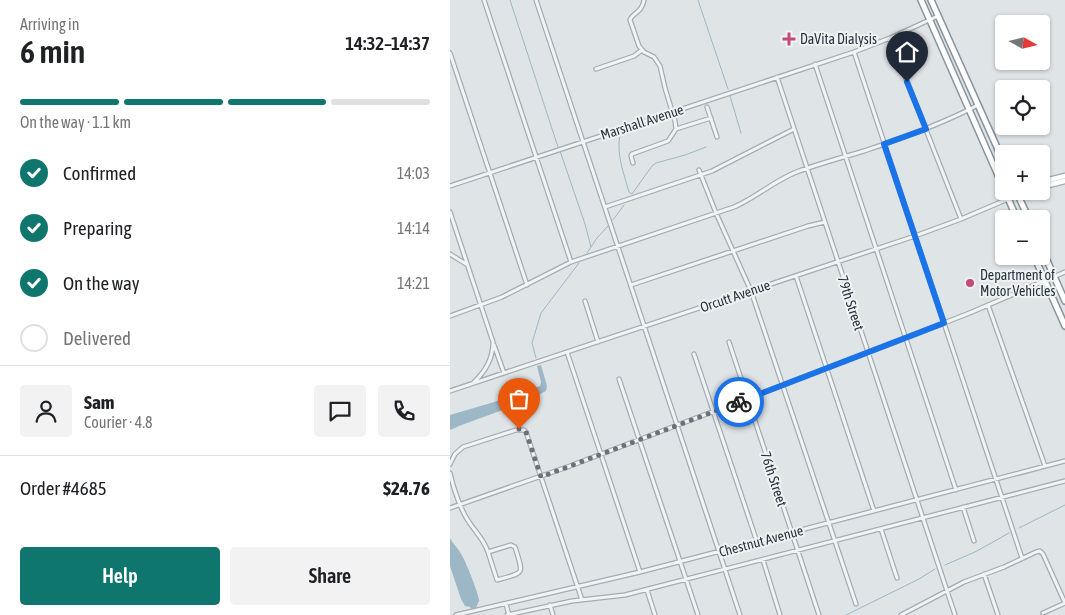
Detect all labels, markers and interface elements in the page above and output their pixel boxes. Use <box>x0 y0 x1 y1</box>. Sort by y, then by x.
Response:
text: Arriving in <box>20 15 80 33</box>
north arrow <box>995 15 1050 70</box>
map controls <box>995 15 1050 265</box>
place label: DaVita Dialysis <box>800 31 877 47</box>
pin <box>886 31 928 82</box>
text: 14:32–14:37 <box>345 32 430 54</box>
marker: DaVita Dialysis <box>782 32 796 46</box>
text: 6 min <box>20 33 85 70</box>
icon: home <box>893 38 921 66</box>
button: locate <box>995 80 1050 135</box>
street label: Marshall Avenue <box>598 101 686 143</box>
text: On the way · 1.1 km <box>20 113 131 131</box>
button: + <box>995 145 1050 200</box>
icon: check <box>20 159 48 187</box>
text: Confirmed <box>63 162 136 184</box>
text: 14:03 <box>397 164 430 182</box>
button: − <box>995 210 1050 265</box>
icon: check <box>20 214 48 242</box>
text: Preparing <box>63 217 132 239</box>
text: 14:14 <box>397 219 430 237</box>
place label: Department of Motor Vehicles <box>980 267 1055 299</box>
icon: check <box>20 269 48 297</box>
text: On the way <box>63 272 140 294</box>
text: 14:21 <box>397 274 430 292</box>
street label: 79th Street <box>835 274 867 332</box>
street label: Orcutt Avenue <box>698 277 772 315</box>
marker: Department of Motor Vehicles <box>964 277 976 289</box>
text: Delivered <box>63 327 131 349</box>
courier <box>714 377 764 427</box>
pin <box>498 378 540 429</box>
button: person <box>20 385 72 437</box>
button: chat <box>314 385 366 437</box>
button: phone <box>378 385 430 437</box>
icon: bag <box>505 385 533 413</box>
icon: bike <box>725 388 753 416</box>
text: Sam <box>84 391 115 413</box>
text: Courier · 4.8 <box>84 413 153 431</box>
street label: 76th Street <box>758 450 790 508</box>
text: Order #4685 <box>20 477 107 499</box>
text: $24.76 <box>383 477 430 499</box>
street label: Chestnut Avenue <box>717 522 805 560</box>
button: Help <box>20 547 220 605</box>
button: Share <box>230 547 430 605</box>

